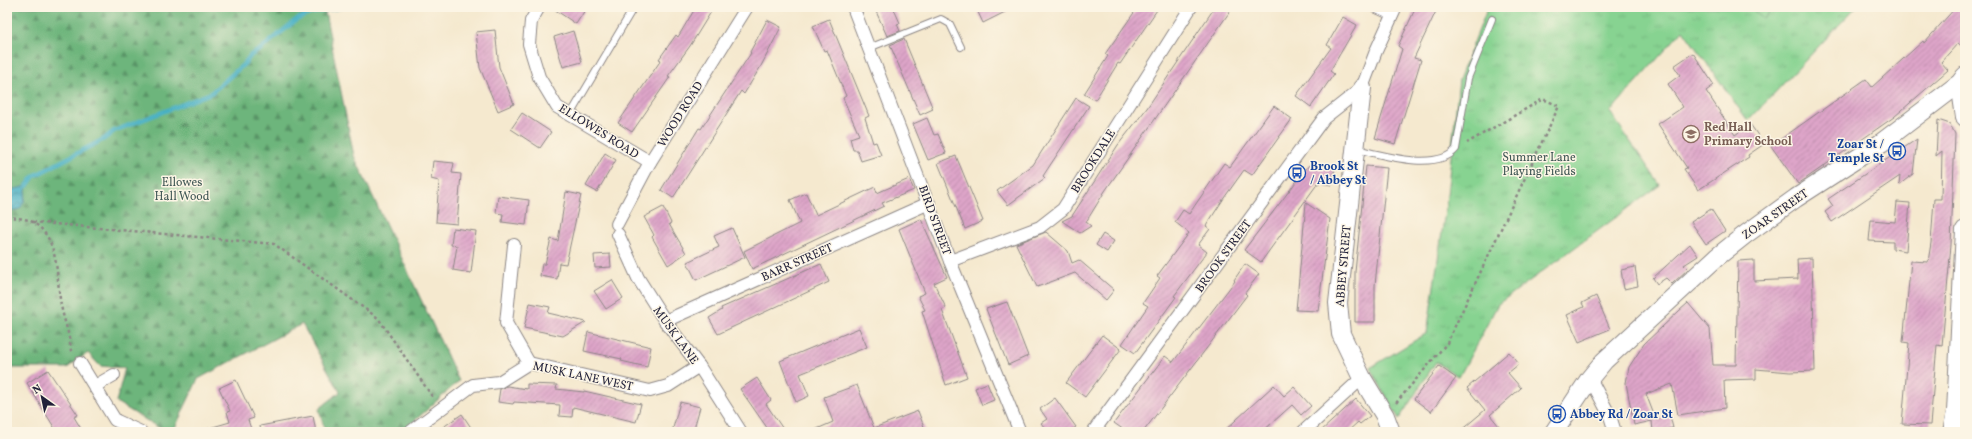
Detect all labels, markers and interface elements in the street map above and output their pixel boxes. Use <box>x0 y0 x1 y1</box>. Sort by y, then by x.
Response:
street label: WOOD ROAD <box>654 78 707 150</box>
street label: ELLOWES ROAD <box>555 101 642 163</box>
place label: Red Hall Primary School <box>1704 120 1792 150</box>
school or university icon: Red Hall Primary School <box>1681 124 1701 144</box>
street label: BROOKDALE <box>1068 127 1120 196</box>
place label: Zoar St / Temple St <box>1828 137 1884 167</box>
bus stop icon: Zoar St / Temple St <box>1887 141 1907 161</box>
park label: Summer Lane Playing Fields <box>1502 150 1576 180</box>
place label: Brook St / Abbey St <box>1310 159 1367 189</box>
bus stop icon: Brook St / Abbey St <box>1287 163 1307 183</box>
park label: Ellowes Hall Wood <box>155 175 210 205</box>
street label: BIRD STREET <box>914 183 954 258</box>
street label: ZOAR STREET <box>1739 186 1812 244</box>
street label: BROOK STREET <box>1192 217 1256 296</box>
street label: ABBEY STREET <box>1332 224 1356 308</box>
street label: BARR STREET <box>759 240 836 286</box>
street label: MUSK LANE <box>649 303 702 368</box>
street label: MUSK LANE WEST <box>531 359 634 395</box>
north arrow <box>22 377 62 417</box>
text: N <box>30 381 45 398</box>
bus stop icon: Abbey Rd / Zoar St <box>1547 404 1567 424</box>
place label: Abbey Rd / Zoar St <box>1570 407 1673 423</box>

